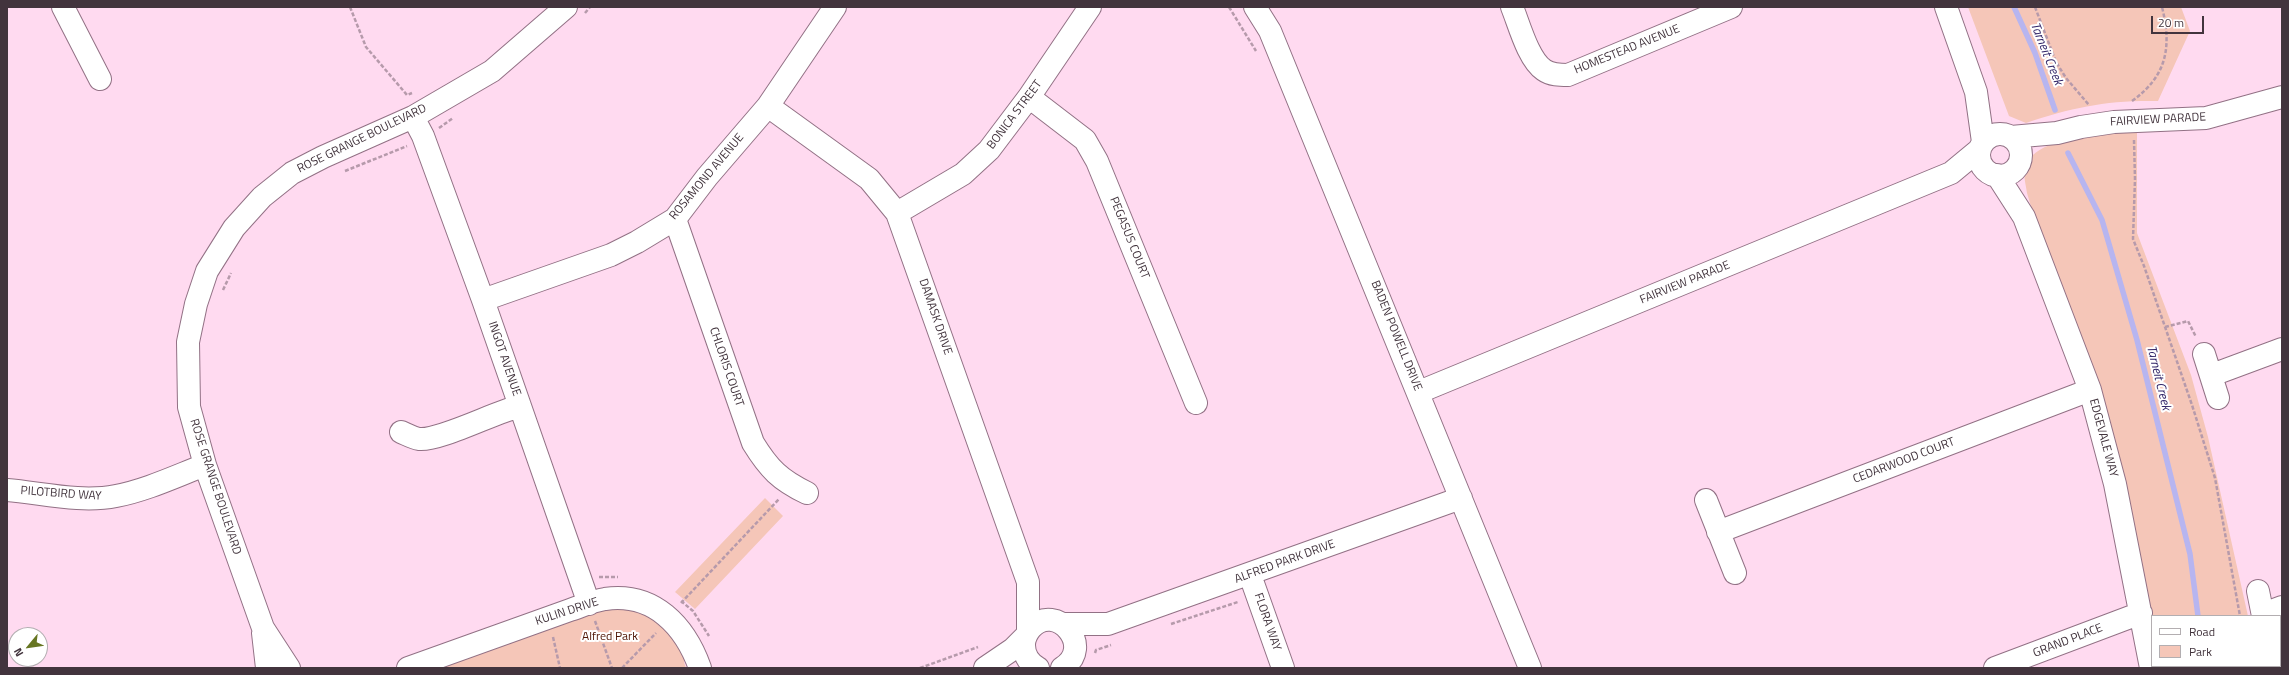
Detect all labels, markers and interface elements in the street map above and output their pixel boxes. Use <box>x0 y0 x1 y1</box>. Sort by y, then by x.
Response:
scale bar <box>2153 8 2206 34</box>
text: 20 m <box>2158 13 2184 32</box>
water label: Tarneit Creek <box>2026 20 2066 88</box>
street label: HOMESTEAD AVENUE <box>1572 22 1682 78</box>
street label: BONICA STREET <box>984 78 1046 152</box>
street label: ROSE GRANGE BOULEVARD <box>295 101 429 177</box>
street label: FAIRVIEW PARADE <box>2110 110 2206 130</box>
street label: ROSAMOND AVENUE <box>667 131 747 223</box>
street label: PEGASUS COURT <box>1106 195 1152 281</box>
street label: FAIRVIEW PARADE <box>1638 258 1732 308</box>
street label: DAMASK DRIVE <box>915 277 955 357</box>
street label: BADEN POWELL DRIVE <box>1367 279 1425 393</box>
street label: INGOT AVENUE <box>484 320 524 398</box>
street label: CHLORIS COURT <box>706 325 746 409</box>
water label: Tarneit Creek <box>2142 344 2174 412</box>
street label: EDGEVALE WAY <box>2086 397 2120 479</box>
street label: ROSE GRANGE BOULEVARD <box>186 417 244 557</box>
street label: CEDARWOOD COURT <box>1851 435 1957 487</box>
street label: PILOTBIRD WAY <box>20 484 102 504</box>
street label: ALFRED PARK DRIVE <box>1233 537 1337 587</box>
street label: FLORA WAY <box>1250 591 1284 653</box>
street label: KULIN DRIVE <box>534 595 600 629</box>
legend <box>2151 615 2281 667</box>
street label: GRAND PLACE <box>2031 621 2105 661</box>
text: Road <box>2189 622 2215 641</box>
north arrow <box>8 627 48 667</box>
park label: Alfred Park <box>582 630 638 644</box>
text: Park <box>2189 642 2212 661</box>
text: N <box>10 645 27 660</box>

